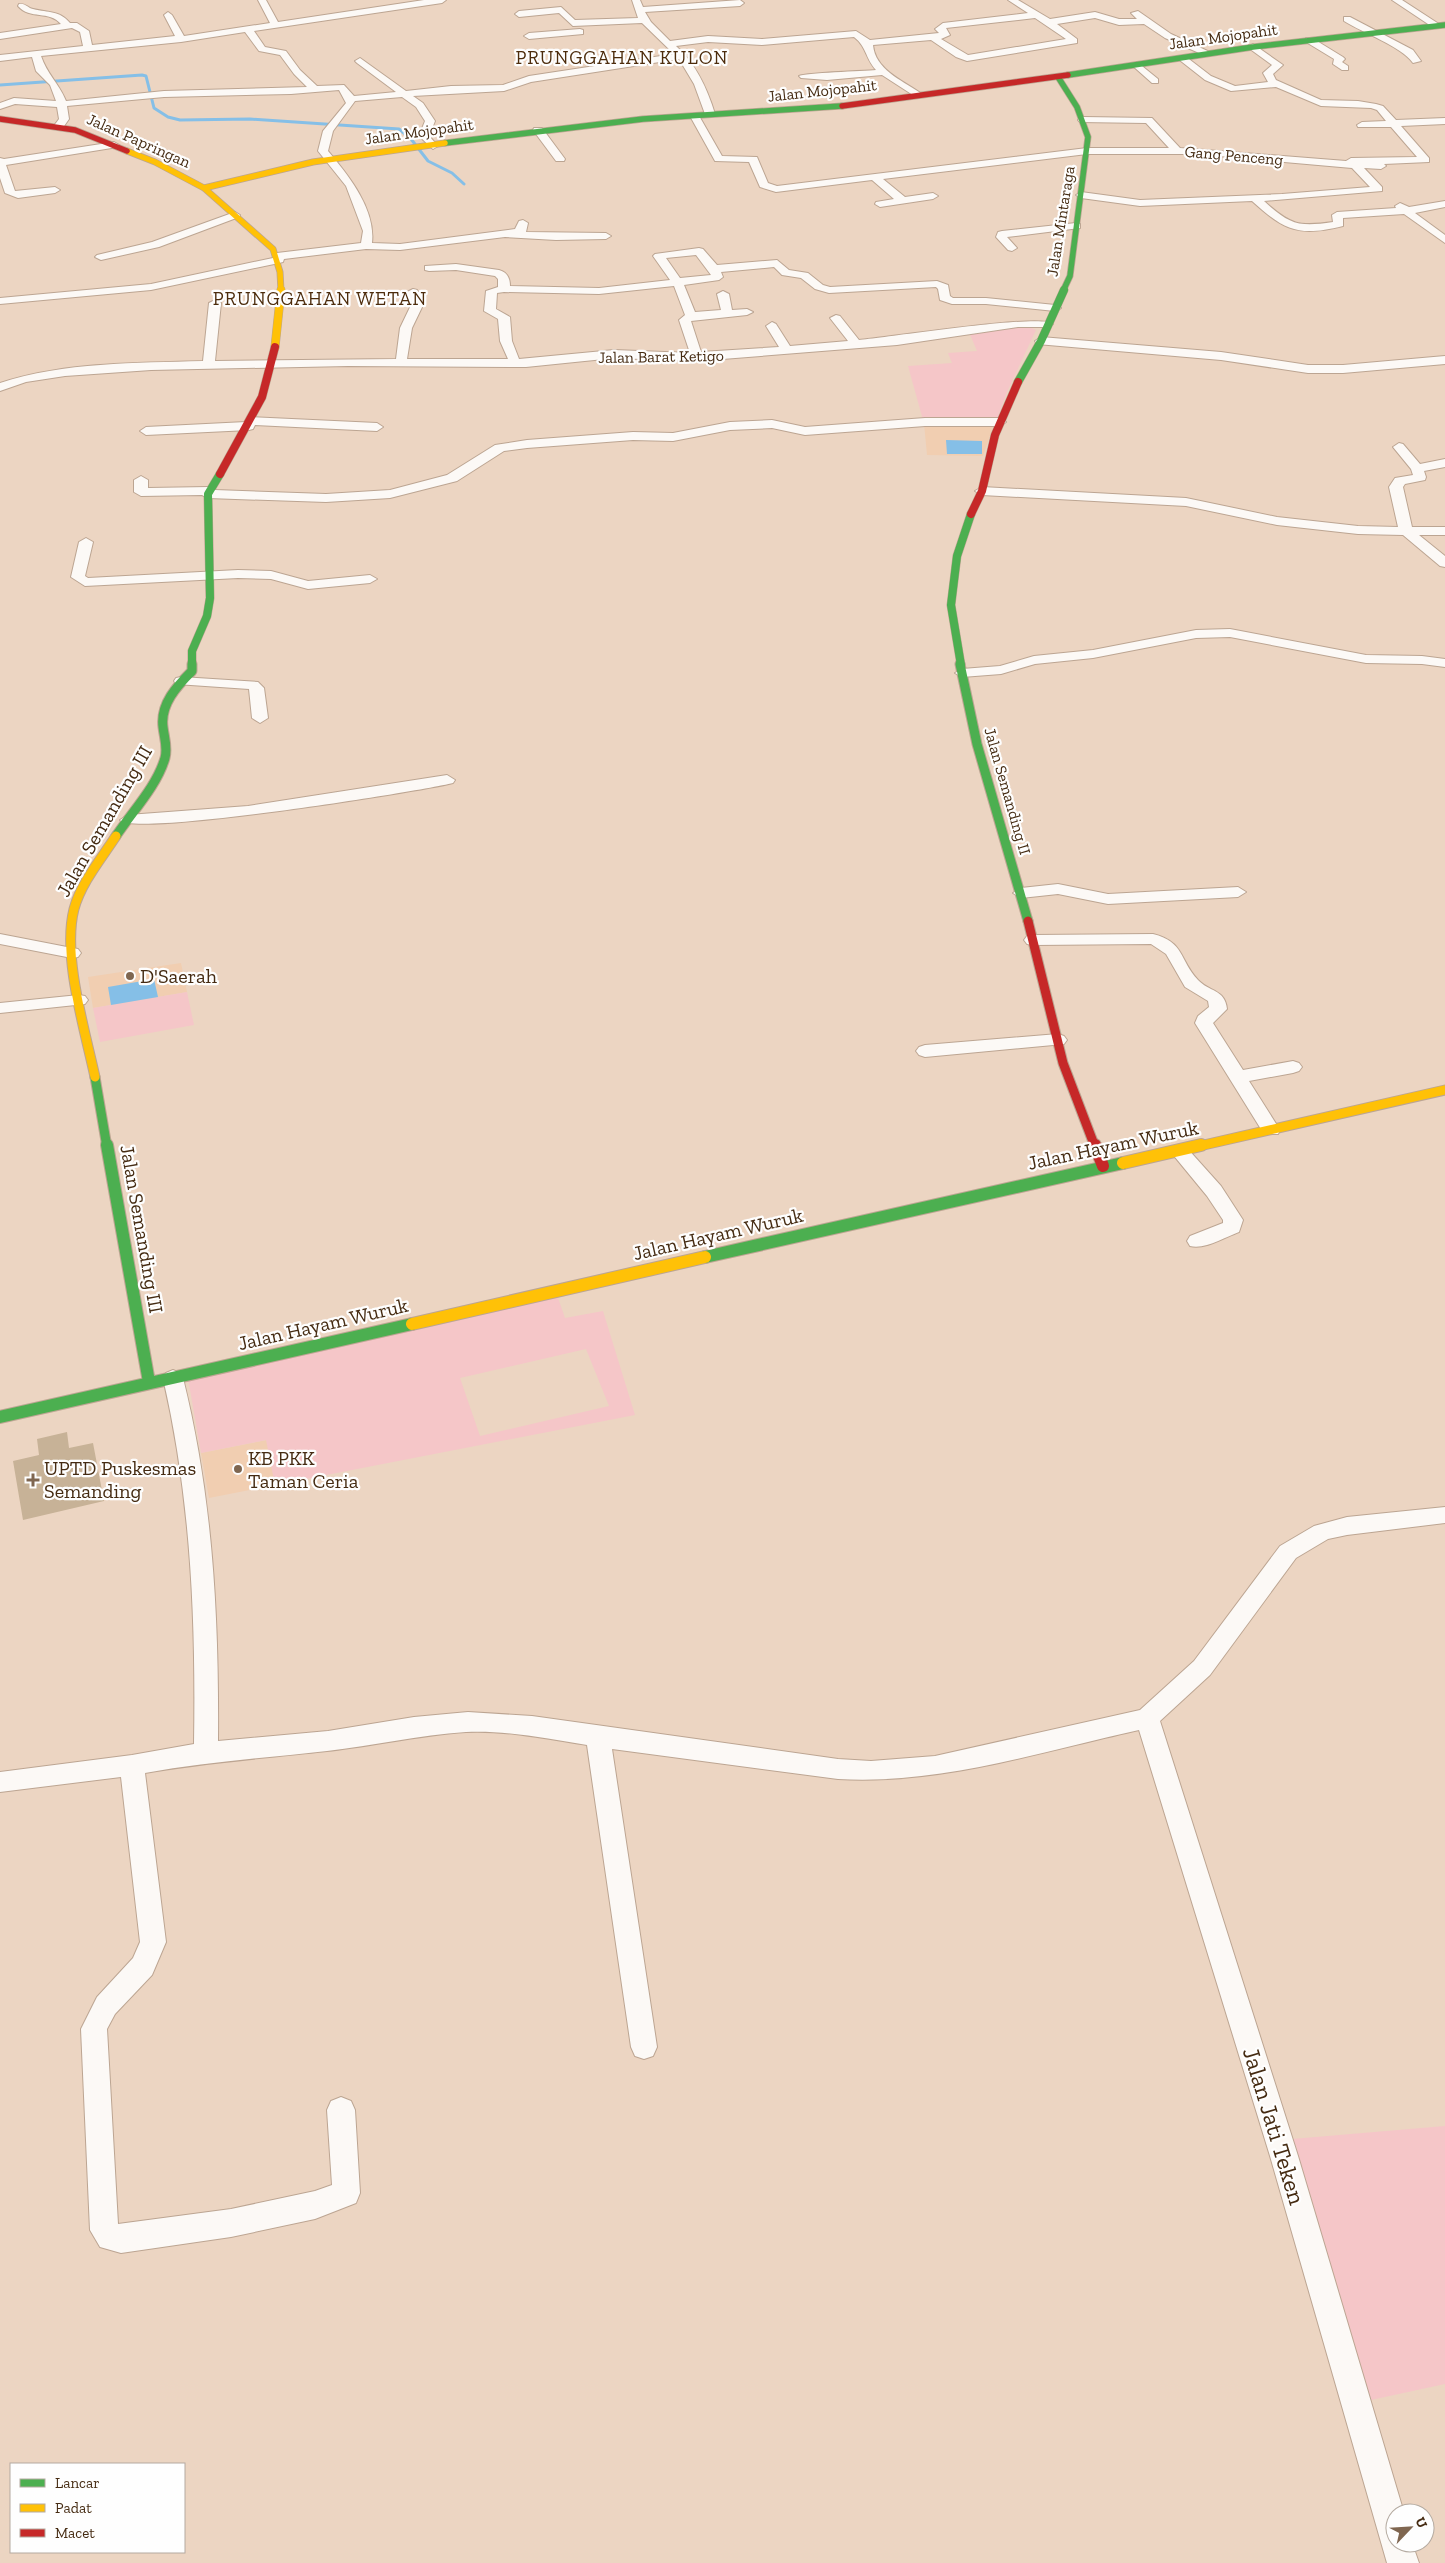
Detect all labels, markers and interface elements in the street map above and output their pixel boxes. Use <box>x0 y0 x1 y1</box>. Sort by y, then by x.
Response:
street label: Jalan Mojopahit <box>1168 19 1279 54</box>
district label: PRUNGGAHAN KULON <box>516 46 728 69</box>
street label: Jalan Mojopahit <box>767 75 878 106</box>
street label: Jalan Papringan <box>84 109 194 172</box>
street label: Jalan Mojopahit <box>364 114 475 149</box>
street label: Gang Penceng <box>1184 142 1284 169</box>
street label: Jalan Mintaraga <box>1042 164 1079 278</box>
district label: PRUNGGAHAN WETAN <box>213 287 427 310</box>
street label: Jalan Barat Ketigo <box>598 346 724 367</box>
street label: Jalan Semanding II <box>980 725 1035 857</box>
street label: Jalan Semanding III <box>51 741 157 901</box>
place label: D'Saerah <box>140 964 218 988</box>
marker: D'Saerah <box>124 970 136 982</box>
street label: Jalan Hayam Wuruk <box>1026 1115 1201 1175</box>
street label: Jalan Semanding III <box>115 1143 169 1315</box>
street label: Jalan Hayam Wuruk <box>631 1203 806 1265</box>
street label: Jalan Hayam Wuruk <box>236 1293 411 1355</box>
place label: KB PKK Taman Ceria <box>248 1446 359 1493</box>
place label: UPTD Puskesmas Semanding <box>44 1456 196 1503</box>
marker: KB PKK Taman Ceria <box>232 1463 244 1475</box>
marker: UPTD Puskesmas Semanding <box>26 1473 40 1487</box>
street label: Jalan Jati Teken <box>1237 2044 1312 2208</box>
legend <box>10 2463 185 2553</box>
text: Lancar <box>55 2474 100 2492</box>
text: Padat <box>55 2499 92 2517</box>
north arrow <box>1385 2503 1435 2553</box>
text: U <box>1411 2515 1431 2531</box>
text: Macet <box>55 2524 95 2542</box>

